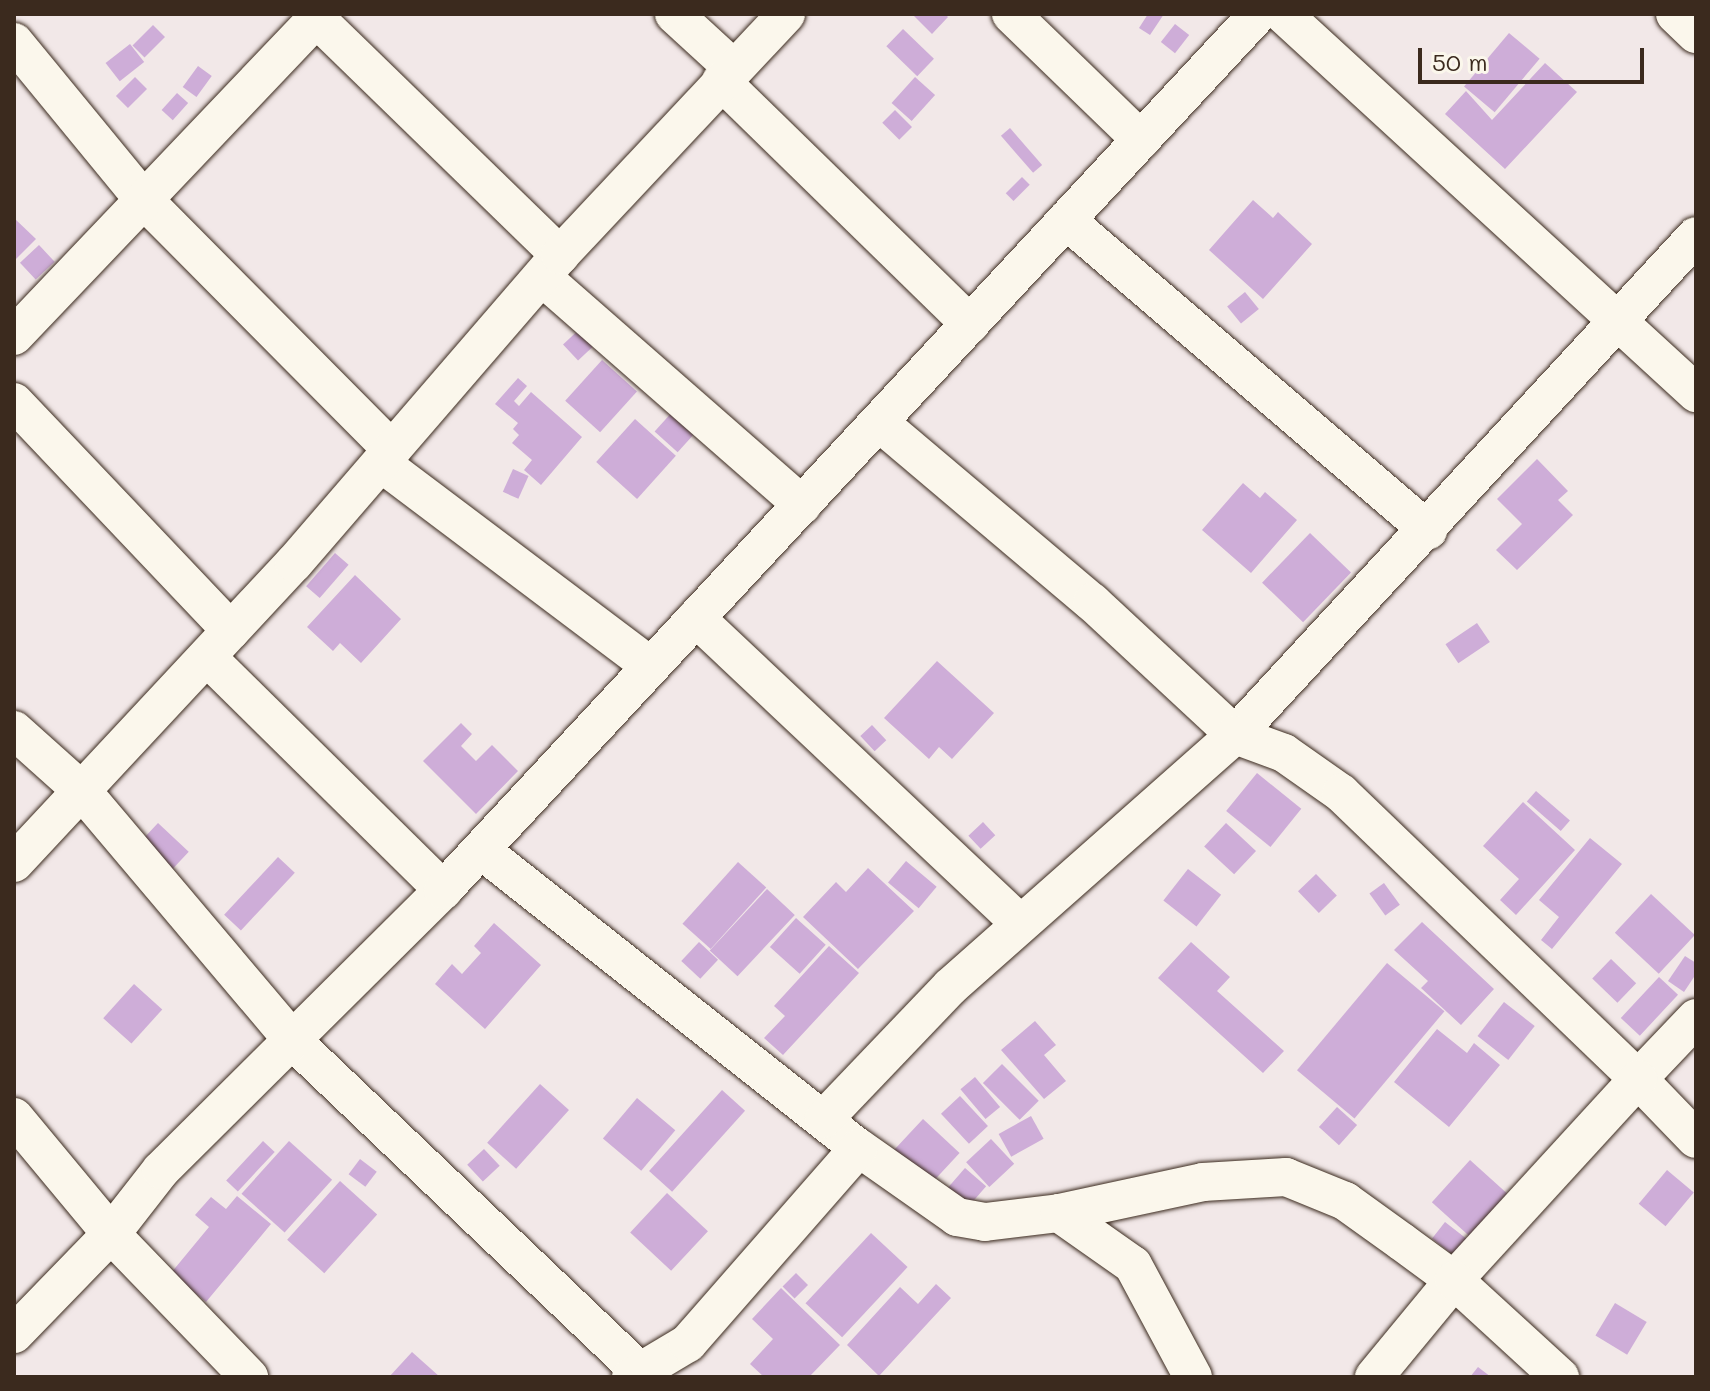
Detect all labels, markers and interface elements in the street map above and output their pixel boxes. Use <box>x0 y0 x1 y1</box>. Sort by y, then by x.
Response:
scale bar <box>1422 32 1648 82</box>
text: 50 m <box>1432 46 1488 77</box>

